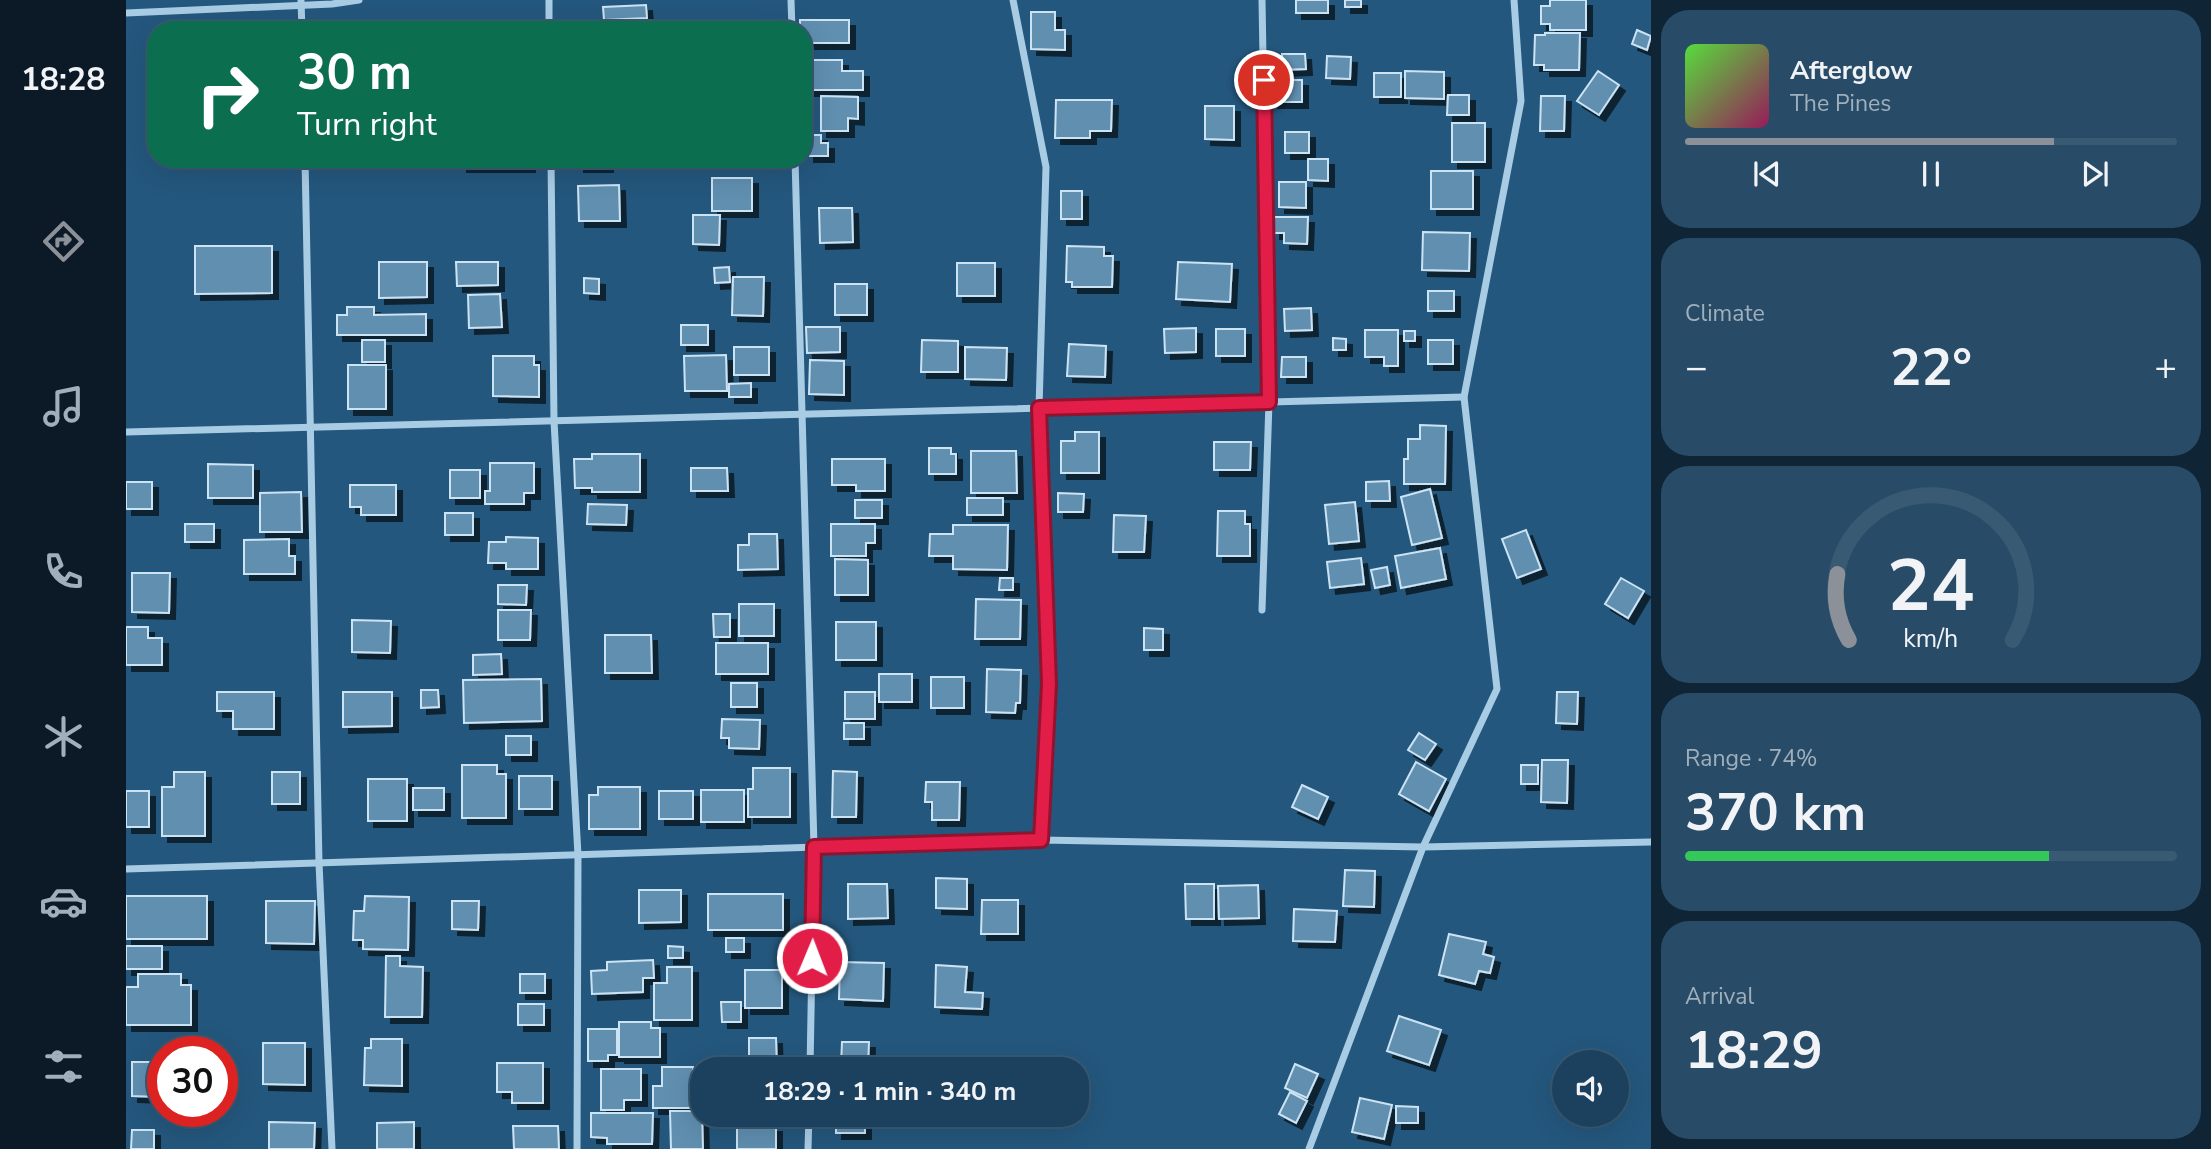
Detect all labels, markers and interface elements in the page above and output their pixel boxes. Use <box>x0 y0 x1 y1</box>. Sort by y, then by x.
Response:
text: 30 m <box>297 39 412 106</box>
icon: right <box>182 49 273 140</box>
pin <box>1234 50 1294 110</box>
text: Afterglow <box>1790 53 1913 88</box>
text: 18:28 <box>21 58 105 101</box>
icon: arrive <box>1245 61 1283 99</box>
text: The Pines <box>1790 88 1891 119</box>
text: Turn right <box>297 103 437 146</box>
icon: previous <box>1748 155 1786 193</box>
icon: pause <box>1912 155 1950 193</box>
icon: next <box>2076 155 2114 193</box>
icon: directions <box>39 217 88 266</box>
text: Climate <box>1685 298 1765 329</box>
text: 22° <box>1890 332 1972 403</box>
text: − <box>1685 342 1708 393</box>
text: + <box>2154 342 2177 393</box>
icon: music <box>39 382 88 431</box>
text: 24 <box>1887 537 1975 637</box>
icon: phone <box>39 547 88 596</box>
text: km/h <box>1903 622 1959 656</box>
icon: climate <box>39 712 88 761</box>
text: Range · 74% <box>1685 743 1817 774</box>
text: 370 km <box>1685 777 1866 848</box>
icon: car <box>39 877 88 926</box>
position arrow <box>775 921 849 995</box>
text: Arrival <box>1685 981 1754 1012</box>
text: 18:29 <box>1685 1015 1823 1086</box>
speed limit sign: 30 <box>147 1036 238 1127</box>
icon: filters <box>39 1042 88 1091</box>
map controls <box>1552 1050 1629 1127</box>
button: sound <box>1552 1050 1629 1127</box>
text: 18:29 · 1 min · 340 m <box>763 1074 1016 1109</box>

